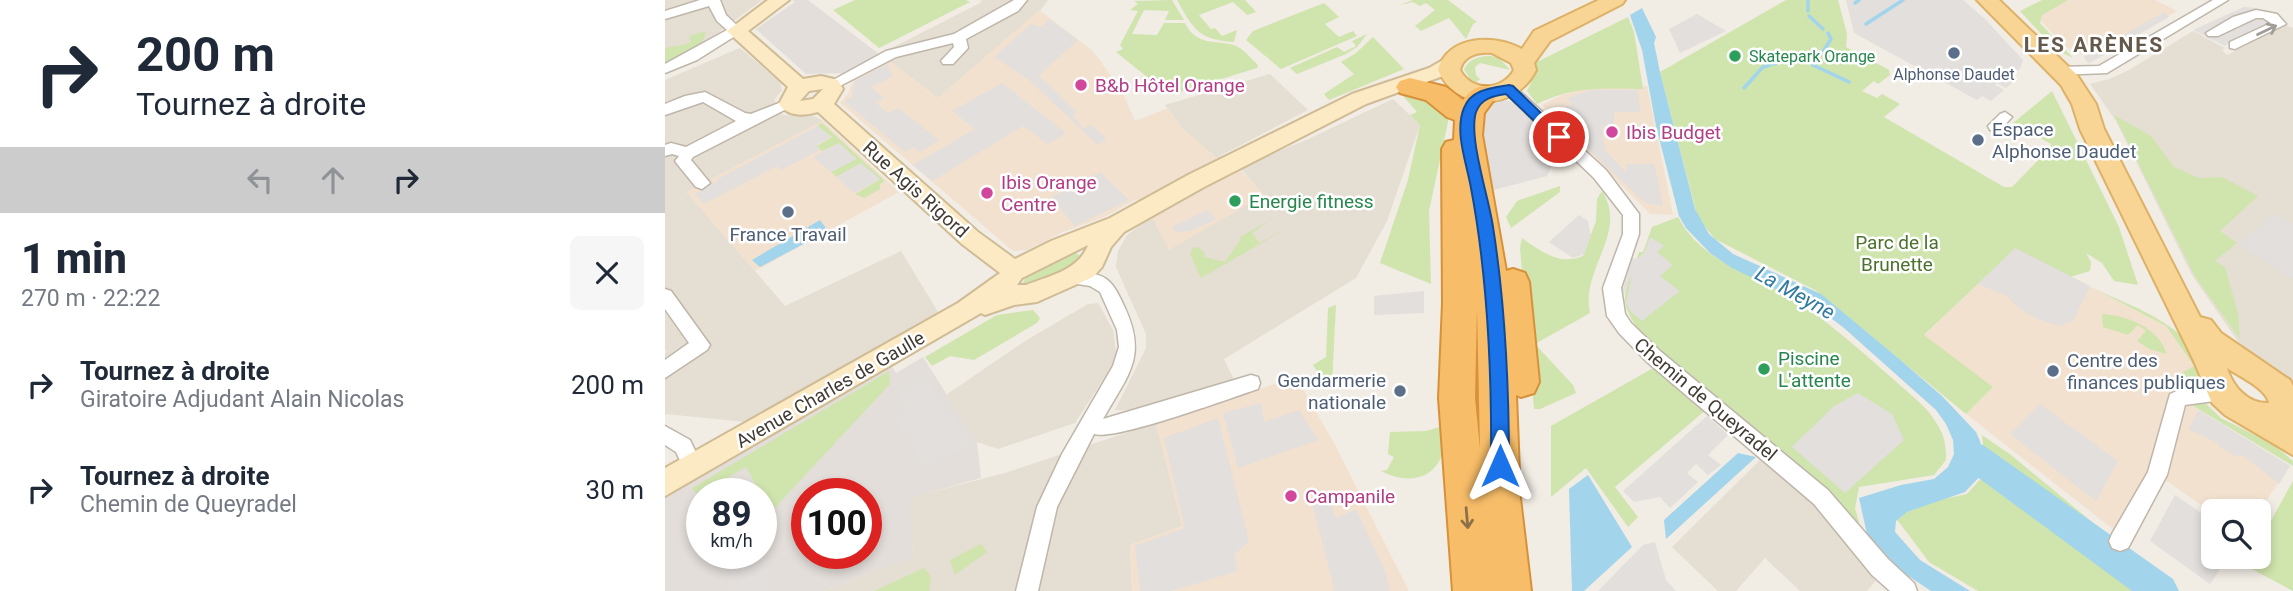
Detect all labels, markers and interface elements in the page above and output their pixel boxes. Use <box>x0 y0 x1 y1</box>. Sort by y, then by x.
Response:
one-way arrow <box>2256 22 2277 36</box>
text: 200 m <box>136 26 275 83</box>
icon: right <box>21 28 112 119</box>
district label: LES ARÈNES <box>2024 33 2164 57</box>
marker: Alphonse Daudet <box>1946 45 1962 61</box>
place label: Skatepark Orange <box>1749 47 1875 66</box>
marker: Skatepark Orange <box>1727 48 1743 64</box>
place label: Alphonse Daudet <box>1893 65 2015 84</box>
place label: B&b Hôtel Orange <box>1095 74 1245 97</box>
marker: B&b Hôtel Orange <box>1073 77 1089 93</box>
text: Tournez à droite <box>136 85 366 123</box>
pin <box>1529 107 1589 167</box>
icon: arrive <box>1540 118 1578 156</box>
place label: Espace Alphonse Daudet <box>1992 118 2136 163</box>
place label: Ibis Budget <box>1626 121 1721 144</box>
marker: Ibis Budget <box>1604 124 1620 140</box>
marker: Espace Alphonse Daudet <box>1970 132 1986 148</box>
street label: Rue Agis Rigord <box>858 136 973 243</box>
icon: left <box>241 161 279 199</box>
icon: ahead <box>314 161 352 199</box>
icon: right <box>387 161 425 199</box>
place label: Ibis Orange Centre <box>1001 171 1097 216</box>
marker: Ibis Orange Centre <box>979 185 995 201</box>
place label: Energie fitness <box>1249 190 1374 213</box>
marker: Energie fitness <box>1227 193 1243 209</box>
marker: France Travail <box>780 204 796 220</box>
place label: France Travail <box>729 223 847 246</box>
park label: Parc de la Brunette <box>1855 231 1939 276</box>
text: 1 min <box>21 234 127 283</box>
button: close <box>570 236 644 310</box>
water label: La Meyne <box>1751 261 1839 325</box>
text: 270 m · 22:22 <box>21 285 160 312</box>
street label: Avenue Charles de Gaulle <box>732 326 929 453</box>
street label: Chemin de Queyradel <box>1630 333 1782 466</box>
place label: Piscine L'attente <box>1778 347 1851 392</box>
place label: Centre des finances publiques <box>2067 349 2226 394</box>
text: Tournez à droite <box>80 356 270 386</box>
marker: Piscine L'attente <box>1756 361 1772 377</box>
marker: Centre des finances publiques <box>2045 363 2061 379</box>
icon: right <box>21 366 59 404</box>
place label: Gendarmerie nationale <box>1277 369 1386 414</box>
text: 200 m <box>571 370 644 400</box>
marker: Gendarmerie nationale <box>1392 383 1408 399</box>
text: Giratoire Adjudant Alain Nicolas <box>80 386 404 413</box>
position arrow <box>1463 429 1537 503</box>
text: Tournez à droite <box>80 461 270 491</box>
icon: right <box>21 471 59 509</box>
text: 30 m <box>586 475 644 505</box>
speed limit sign: 100 <box>791 478 882 569</box>
place label: Campanile <box>1305 485 1395 508</box>
marker: Campanile <box>1283 488 1299 504</box>
text: Chemin de Queyradel <box>80 491 297 518</box>
text: 89 <box>711 494 752 535</box>
map controls <box>2201 499 2271 569</box>
button: search <box>2201 499 2271 569</box>
one-way arrow <box>1461 506 1474 529</box>
text: km/h <box>710 530 753 551</box>

